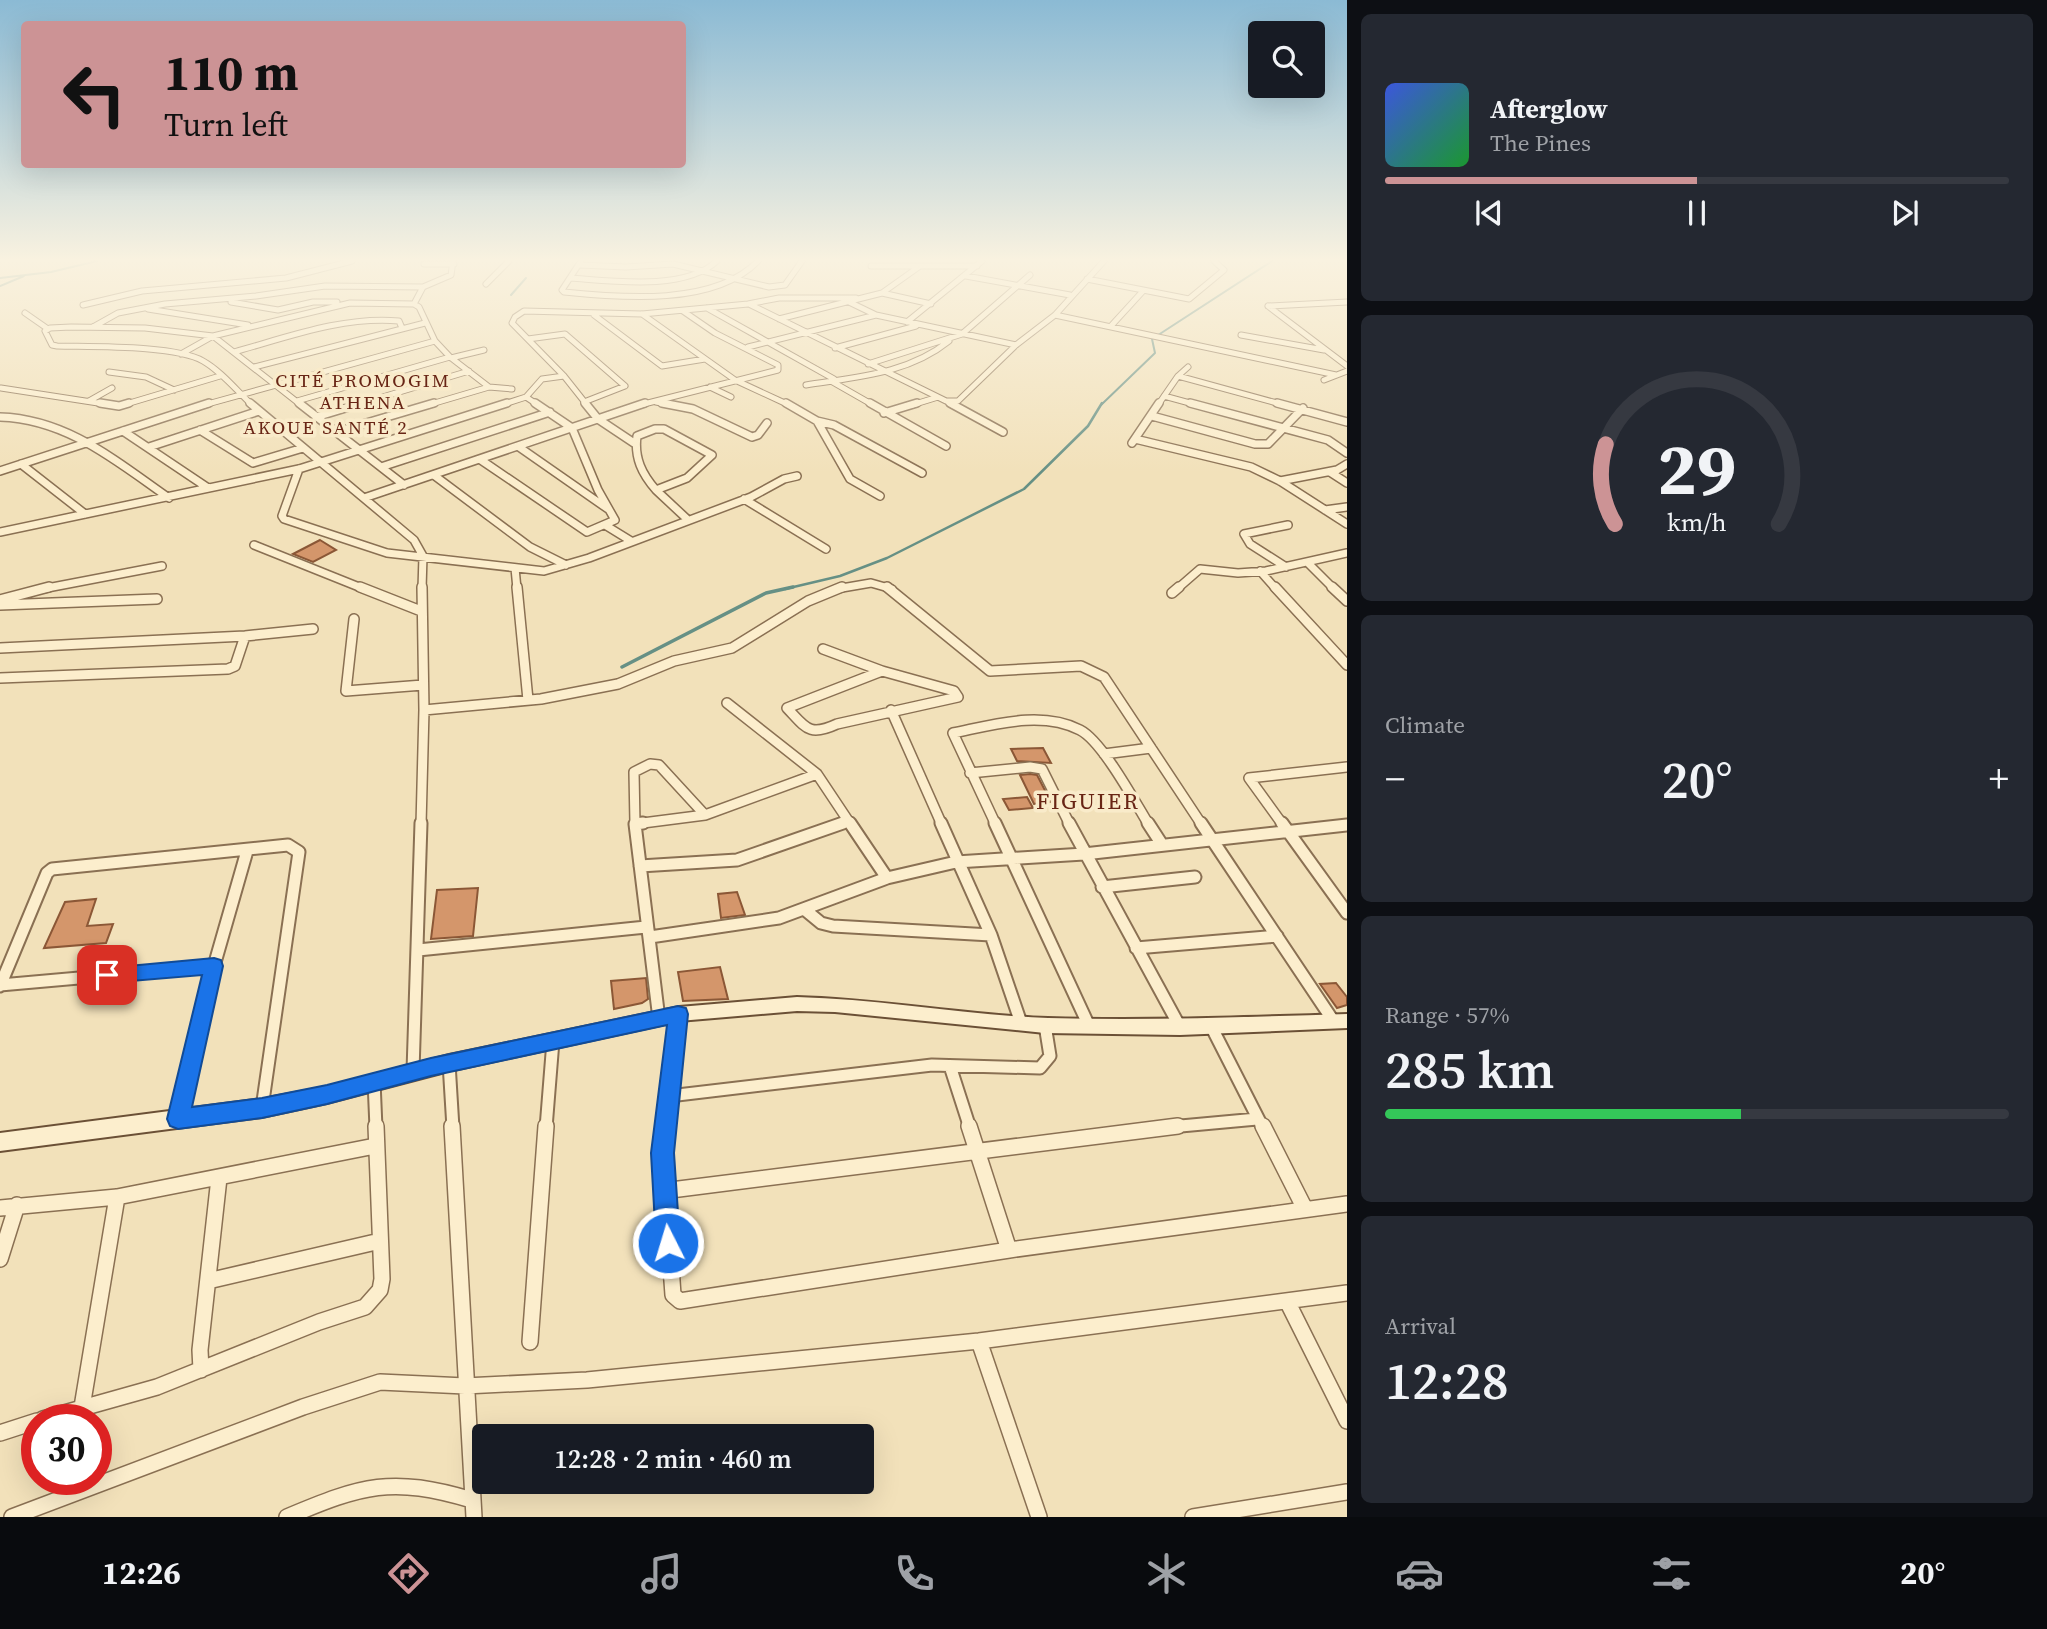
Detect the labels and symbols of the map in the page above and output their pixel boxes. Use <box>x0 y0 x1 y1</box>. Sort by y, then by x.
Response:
district label: CITÉ PROMOGIM ATHENA <box>275 367 451 415</box>
district label: AKOUE SANTÉ 2 <box>243 414 409 440</box>
district label: FIGUIER <box>1036 785 1140 817</box>
pin <box>77 945 137 1005</box>
position arrow <box>631 1206 705 1280</box>
speed limit sign: 30 <box>21 1404 112 1495</box>

